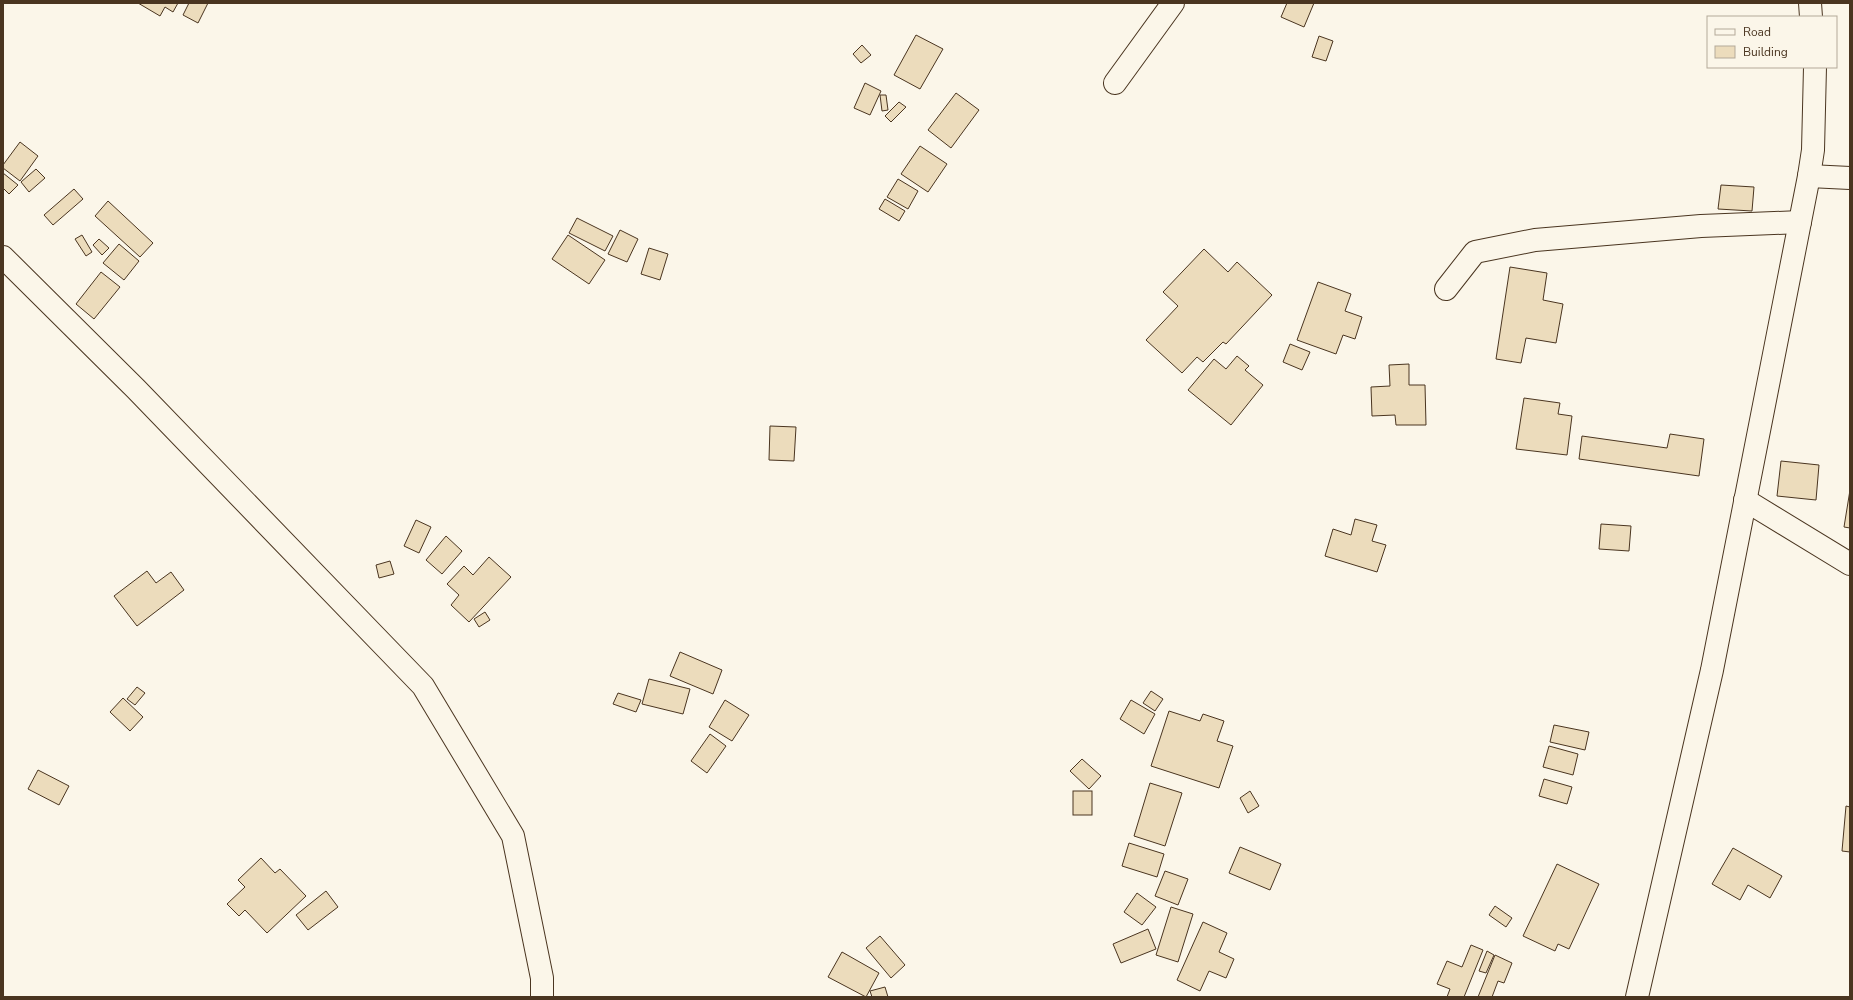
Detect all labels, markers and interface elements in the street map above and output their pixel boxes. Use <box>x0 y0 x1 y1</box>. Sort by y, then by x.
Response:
legend <box>1707 16 1837 68</box>
text: Road <box>1743 24 1771 40</box>
text: Building <box>1743 44 1788 60</box>

